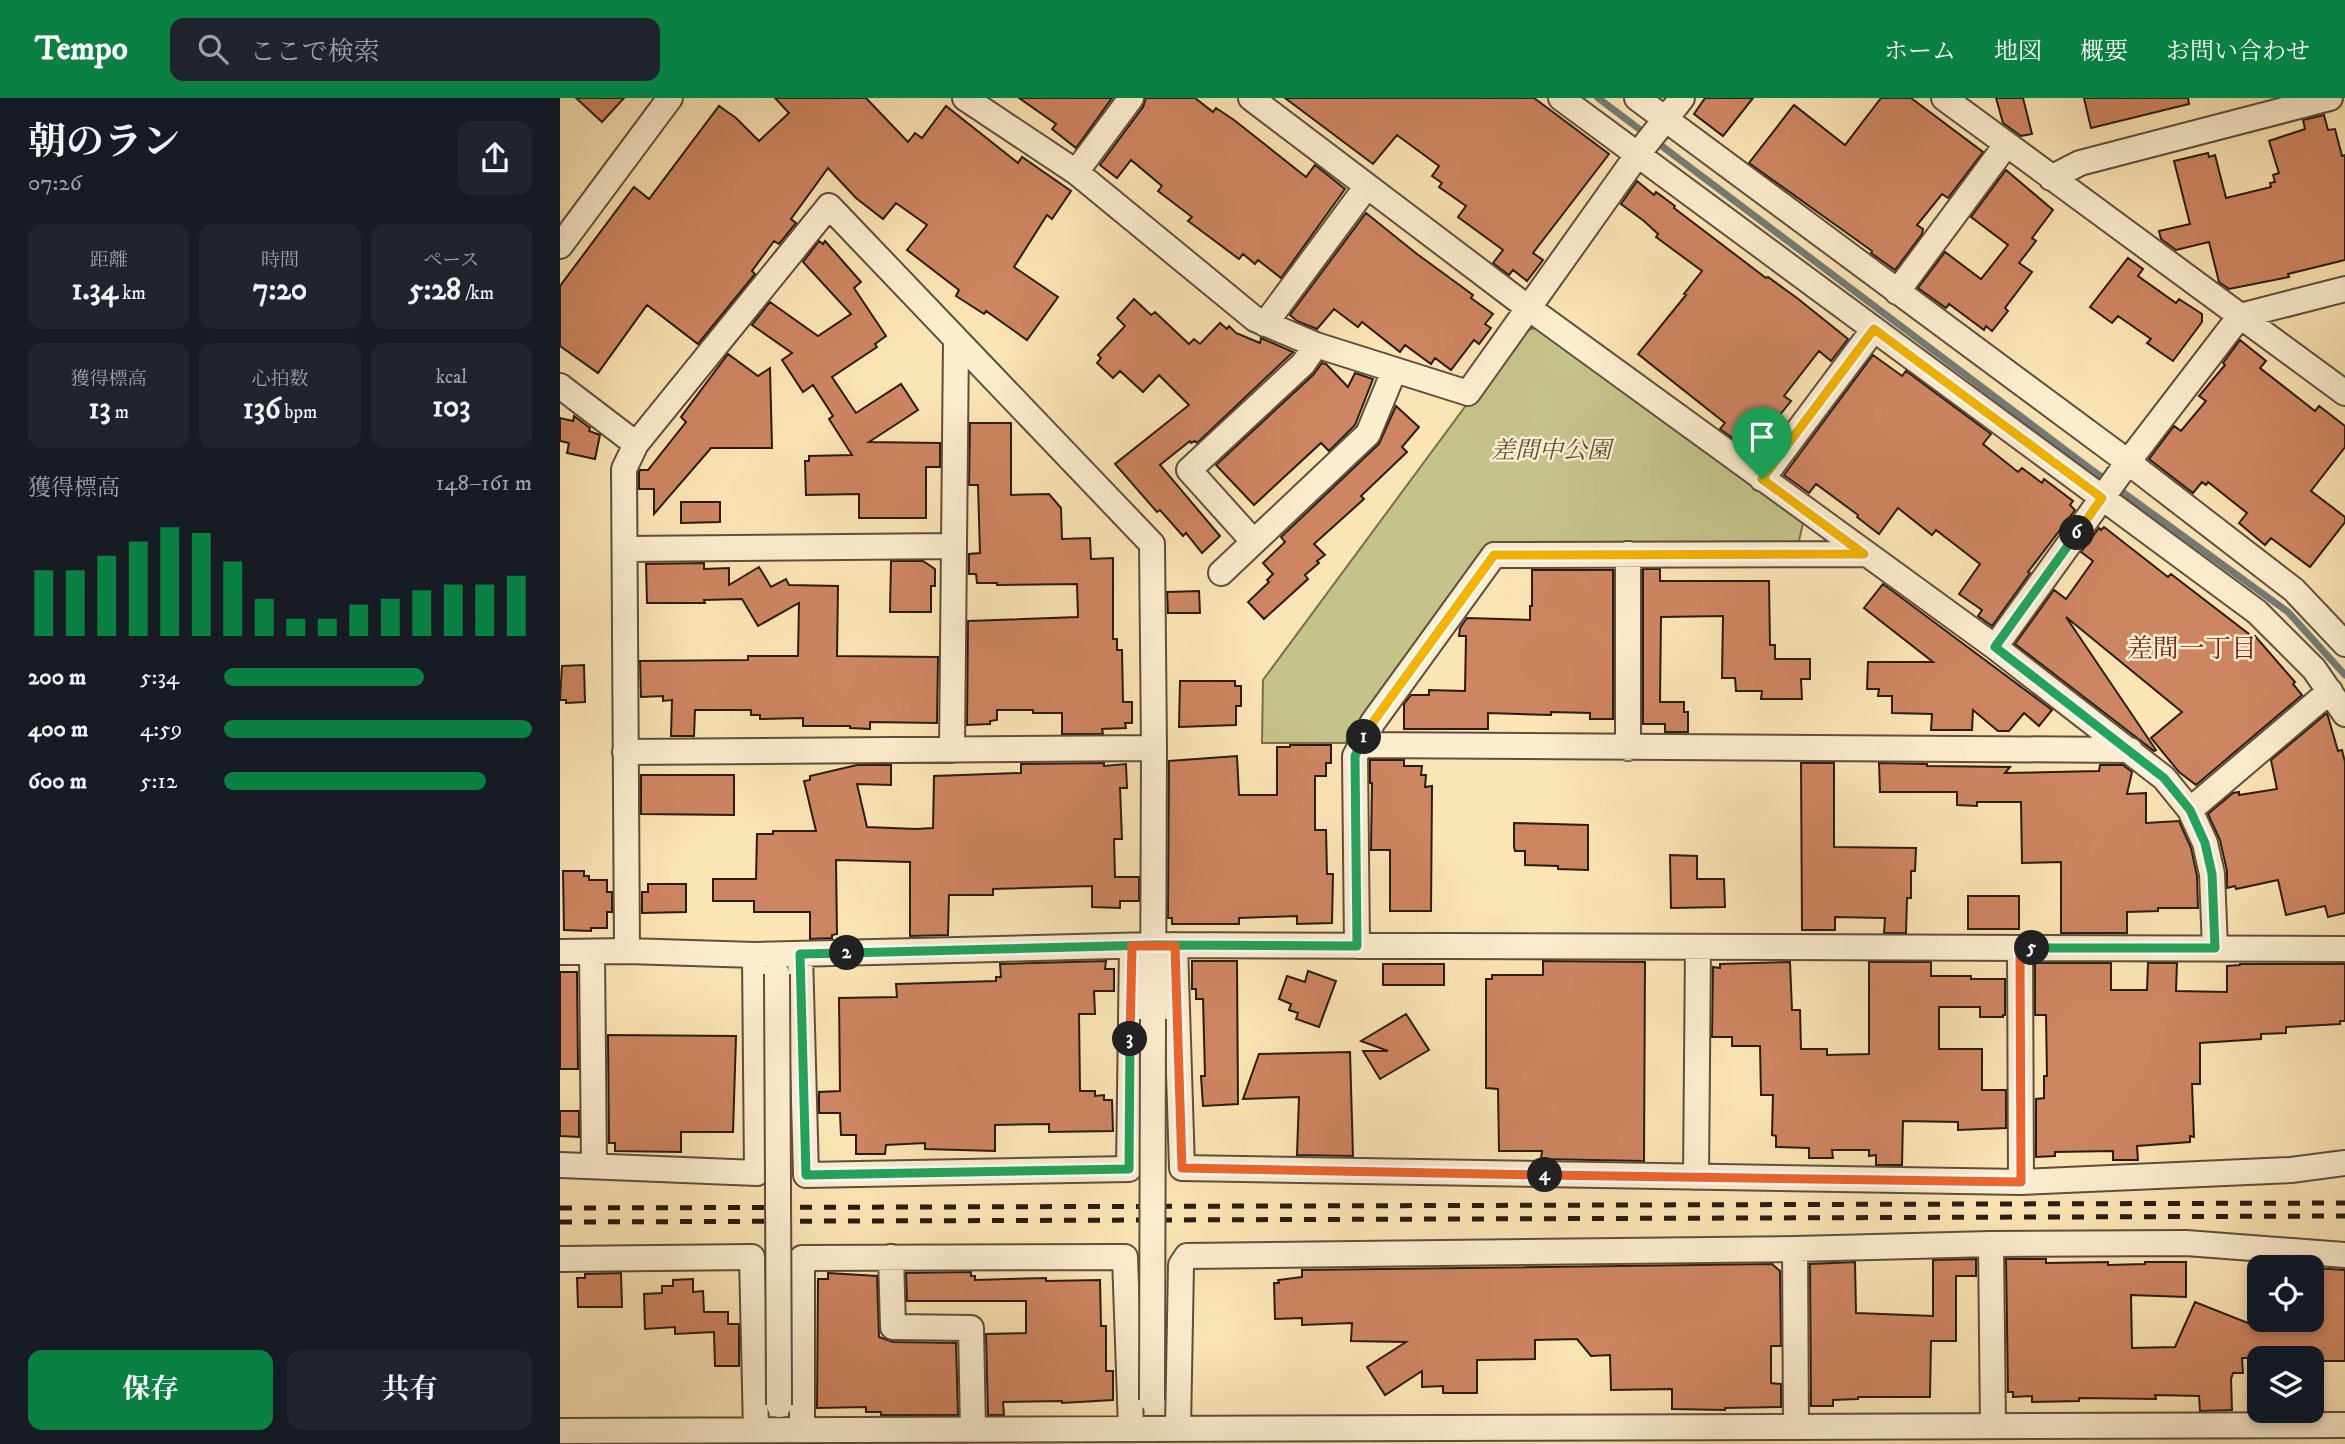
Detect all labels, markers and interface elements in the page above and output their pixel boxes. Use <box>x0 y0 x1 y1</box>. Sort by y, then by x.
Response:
search box <box>170 18 660 81</box>
text: Tempo <box>35 29 128 70</box>
icon: search <box>194 30 232 68</box>
text: ここで検索 <box>250 36 380 69</box>
text: ホーム <box>1884 37 1956 67</box>
text: 地図 <box>1994 37 2042 67</box>
text: 概要 <box>2080 37 2128 67</box>
text: お問い合わせ <box>2166 37 2310 67</box>
text: 朝のラン <box>28 119 180 167</box>
button: share <box>458 121 532 195</box>
text: 07:26 <box>28 169 82 198</box>
text: 距離 <box>90 249 128 272</box>
text: 時間 <box>261 249 299 272</box>
text: ペース <box>423 249 479 272</box>
text: 1.34 <box>71 272 118 309</box>
text: 7:20 <box>253 272 307 309</box>
text: 5:28 <box>409 272 461 309</box>
text: km <box>118 282 146 305</box>
text: /km <box>461 282 494 305</box>
text: kcal <box>436 366 467 389</box>
text: 獲得標高 <box>71 368 147 391</box>
text: 心拍数 <box>251 368 309 391</box>
text: 103 <box>432 389 470 426</box>
text: 13 <box>88 391 111 428</box>
text: 136 <box>243 391 281 428</box>
text: m <box>111 401 129 424</box>
text: bpm <box>281 401 317 424</box>
pin <box>1732 407 1792 479</box>
icon: arrive <box>1743 418 1781 456</box>
park label: 差間中公園 <box>1491 436 1615 466</box>
text: 148–161 m <box>436 469 532 498</box>
text: 獲得標高 <box>28 474 120 503</box>
pin: 6 <box>2060 516 2094 550</box>
text: 6 <box>2072 521 2081 544</box>
district label: 差間一丁目 <box>2127 633 2257 666</box>
text: 200 m <box>28 663 86 692</box>
text: 5:34 <box>140 663 179 692</box>
text: 400 m <box>28 715 88 744</box>
text: 4:59 <box>140 715 182 744</box>
pin: 1 <box>1346 720 1382 754</box>
text: 1 <box>1360 725 1367 748</box>
text: 600 m <box>28 767 87 796</box>
text: 5:12 <box>140 767 177 796</box>
pin: 5 <box>2014 930 2050 966</box>
pin: 2 <box>830 936 864 970</box>
text: 5 <box>2027 936 2036 959</box>
text: 2 <box>842 941 851 964</box>
pin: 3 <box>1112 1021 1148 1056</box>
text: 3 <box>1126 1027 1133 1050</box>
pin: 4 <box>1528 1158 1562 1192</box>
text: 4 <box>1539 1163 1550 1186</box>
map controls <box>2247 1255 2324 1423</box>
button: locate <box>2247 1255 2324 1332</box>
button: layers <box>2247 1346 2324 1423</box>
button: 保存 <box>28 1350 273 1430</box>
button: 共有 <box>287 1350 532 1430</box>

